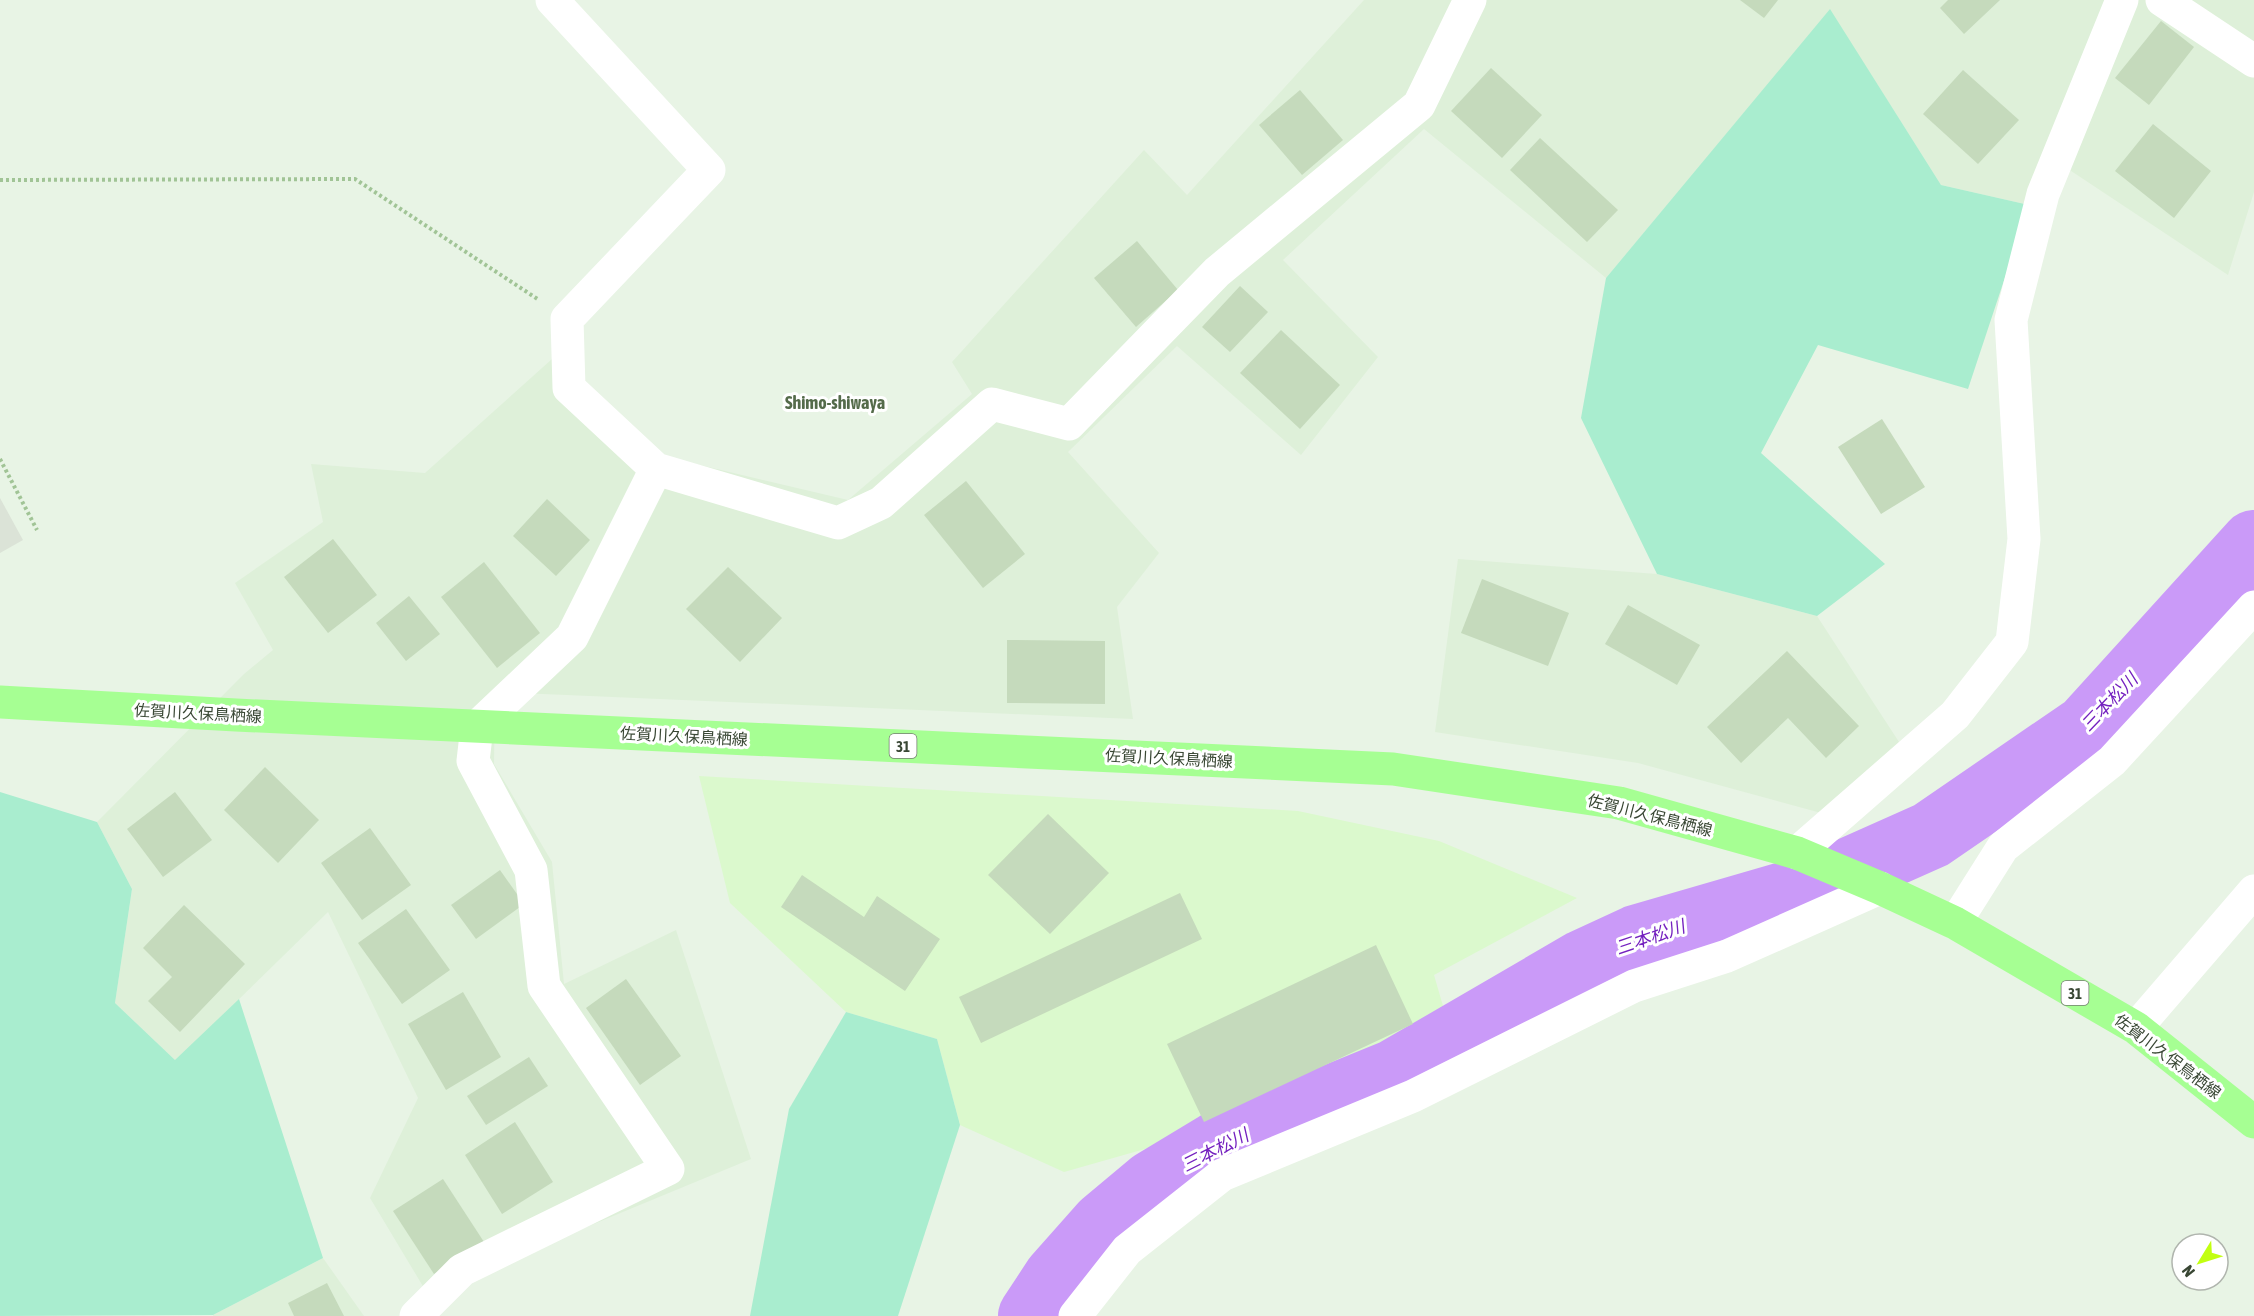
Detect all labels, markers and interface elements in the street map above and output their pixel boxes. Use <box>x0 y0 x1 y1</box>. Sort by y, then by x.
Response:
district label: Shimo-shiwaya <box>785 392 885 413</box>
water label: 三本松川 <box>2076 667 2143 735</box>
street label: 佐賀川久保鳥栖線 <box>134 701 262 725</box>
street label: 佐賀川久保鳥栖線 <box>620 724 748 748</box>
road number: 31 <box>890 734 916 758</box>
street label: 佐賀川久保鳥栖線 <box>1105 746 1233 770</box>
street label: 佐賀川久保鳥栖線 <box>1586 791 1714 839</box>
water label: 三本松川 <box>1613 915 1689 959</box>
road number: 31 <box>2062 981 2088 1005</box>
street label: 佐賀川久保鳥栖線 <box>2111 1010 2225 1102</box>
water label: 三本松川 <box>1178 1123 1254 1176</box>
north arrow <box>2170 1232 2230 1292</box>
text: N <box>2178 1262 2198 1281</box>

